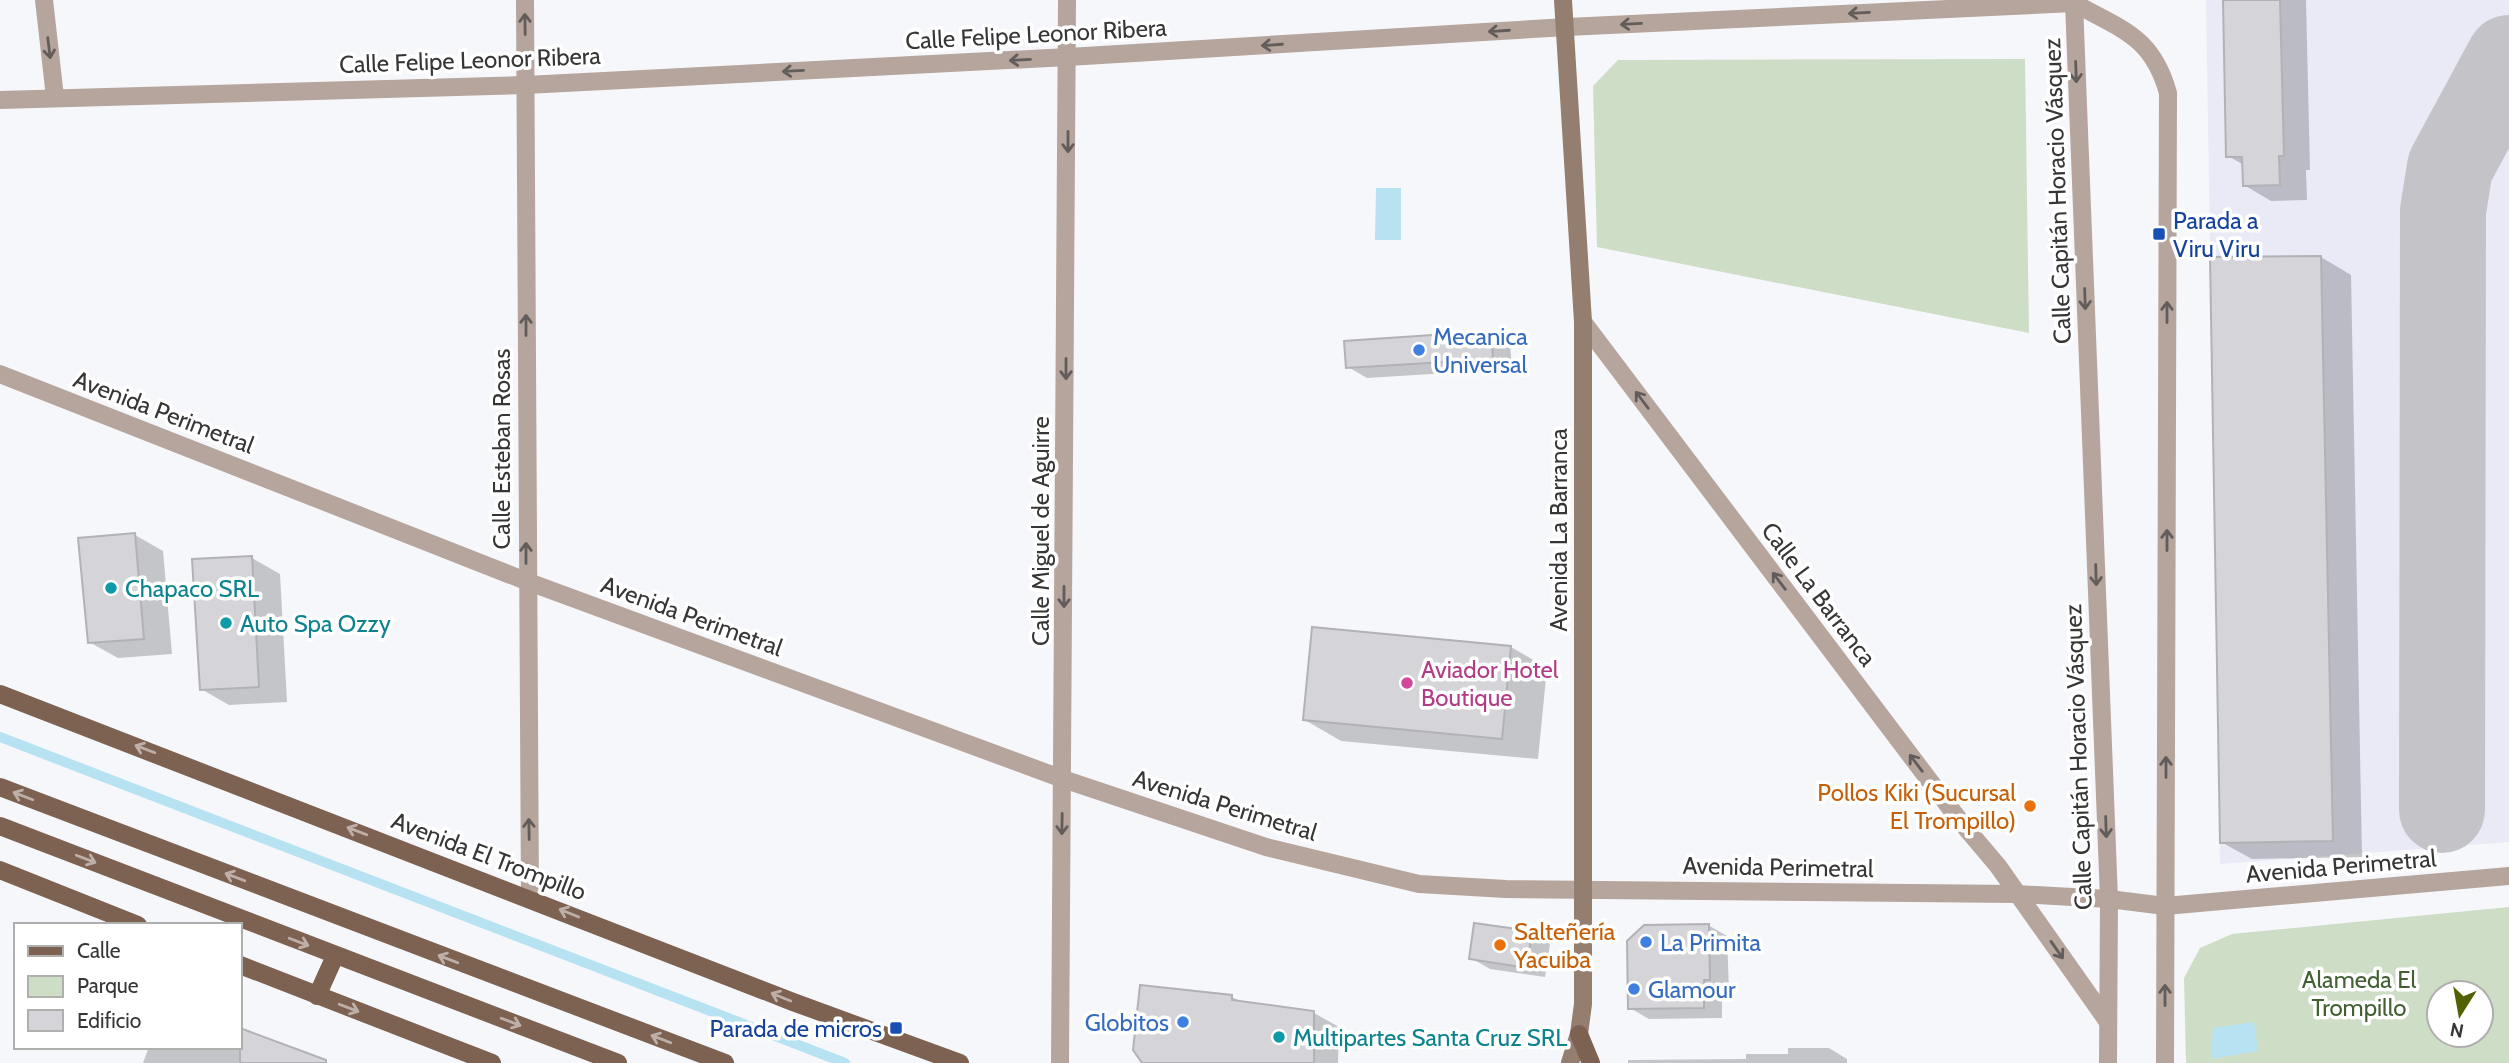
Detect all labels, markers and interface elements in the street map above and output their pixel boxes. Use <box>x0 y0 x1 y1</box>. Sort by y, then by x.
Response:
one-way arrow <box>1847 7 1870 20</box>
one-way arrow <box>518 13 532 36</box>
street label: Calle Felipe Leonor Ribera <box>905 13 1168 55</box>
one-way arrow <box>1620 17 1643 30</box>
one-way arrow <box>1488 25 1511 38</box>
one-way arrow <box>43 37 56 59</box>
street label: Calle Capitán Horacio Vásquez <box>2037 37 2077 345</box>
one-way arrow <box>1261 39 1284 52</box>
street label: Calle Felipe Leonor Ribera <box>339 41 602 79</box>
one-way arrow <box>1009 53 1032 66</box>
one-way arrow <box>2070 60 2083 83</box>
one-way arrow <box>782 65 805 78</box>
one-way arrow <box>1061 130 1074 153</box>
place label: Parada a Viru Viru <box>2173 206 2260 263</box>
marker: Parada a Viru Viru <box>2151 226 2167 242</box>
one-way arrow <box>2079 287 2092 310</box>
one-way arrow <box>2160 301 2174 324</box>
one-way arrow <box>519 314 533 337</box>
place label: Mecanica Universal <box>1433 322 1528 379</box>
marker: Mecanica Universal <box>1411 342 1427 358</box>
street label: Calle Esteban Rosas <box>487 349 516 549</box>
one-way arrow <box>1059 357 1073 380</box>
street label: Avenida Perimetral <box>70 364 259 460</box>
one-way arrow <box>1634 391 1649 409</box>
street label: Calle Miguel de Aguirre <box>1026 416 1055 646</box>
street label: Avenida La Barranca <box>1544 428 1573 632</box>
street label: Calle La Barranca <box>1756 516 1883 672</box>
one-way arrow <box>2160 529 2173 552</box>
one-way arrow <box>519 542 533 565</box>
one-way arrow <box>2090 563 2103 586</box>
street label: Avenida Perimetral <box>597 570 787 662</box>
one-way arrow <box>1771 572 1786 591</box>
place label: Chapaco SRL <box>125 574 259 603</box>
marker: Chapaco SRL <box>103 580 119 596</box>
one-way arrow <box>1057 585 1071 608</box>
street label: Calle Capitán Horacio Vásquez <box>2058 603 2098 911</box>
place label: Auto Spa Ozzy <box>240 609 391 638</box>
marker: Auto Spa Ozzy <box>218 615 234 631</box>
place label: Aviador Hotel Boutique <box>1421 655 1559 712</box>
marker: Aviador Hotel Boutique <box>1399 675 1415 691</box>
one-way arrow <box>134 742 156 755</box>
one-way arrow <box>1908 754 1923 773</box>
one-way arrow <box>2159 756 2173 779</box>
street label: Avenida Perimetral <box>1129 763 1321 847</box>
place label: Pollos Kiki (Sucursal El Trompillo) <box>1817 778 2016 835</box>
one-way arrow <box>13 789 34 801</box>
marker: Pollos Kiki (Sucursal El Trompillo) <box>2022 798 2038 814</box>
street label: Avenida El Trompillo <box>388 806 590 906</box>
one-way arrow <box>1055 812 1069 835</box>
one-way arrow <box>2099 815 2112 838</box>
one-way arrow <box>522 818 536 841</box>
one-way arrow <box>347 824 369 836</box>
street label: Avenida Perimetral <box>2245 843 2438 889</box>
street label: Avenida Perimetral <box>1682 851 1874 883</box>
one-way arrow <box>75 854 97 867</box>
one-way arrow <box>225 870 247 883</box>
one-way arrow <box>559 906 581 919</box>
place label: Salteñería Yacuiba <box>1513 917 1616 974</box>
legend <box>14 923 242 1049</box>
place label: La Primita <box>1660 928 1761 957</box>
marker: La Primita <box>1638 934 1654 950</box>
one-way arrow <box>287 936 309 949</box>
marker: Salteñería Yacuiba <box>1492 937 1508 953</box>
text: Calle <box>77 938 121 963</box>
one-way arrow <box>2050 940 2064 959</box>
one-way arrow <box>437 951 459 964</box>
park label: Alameda El Trompillo <box>2302 965 2417 1022</box>
text: Parque <box>77 973 139 998</box>
place label: Glamour <box>1648 975 1736 1004</box>
north arrow <box>2425 979 2495 1049</box>
marker: Glamour <box>1626 981 1642 997</box>
one-way arrow <box>2158 984 2172 1007</box>
one-way arrow <box>770 990 792 1003</box>
one-way arrow <box>337 1003 359 1016</box>
text: Edificio <box>77 1008 141 1033</box>
place label: Globitos <box>1085 1008 1169 1037</box>
place label: Parada de micros <box>709 1014 882 1043</box>
marker: Globitos <box>1175 1014 1191 1030</box>
one-way arrow <box>500 1017 522 1030</box>
text: N <box>2448 1018 2466 1043</box>
marker: Parada de micros <box>888 1020 904 1036</box>
place label: Multipartes Santa Cruz SRL <box>1293 1023 1567 1052</box>
marker: Multipartes Santa Cruz SRL <box>1271 1029 1287 1045</box>
one-way arrow <box>650 1032 672 1044</box>

